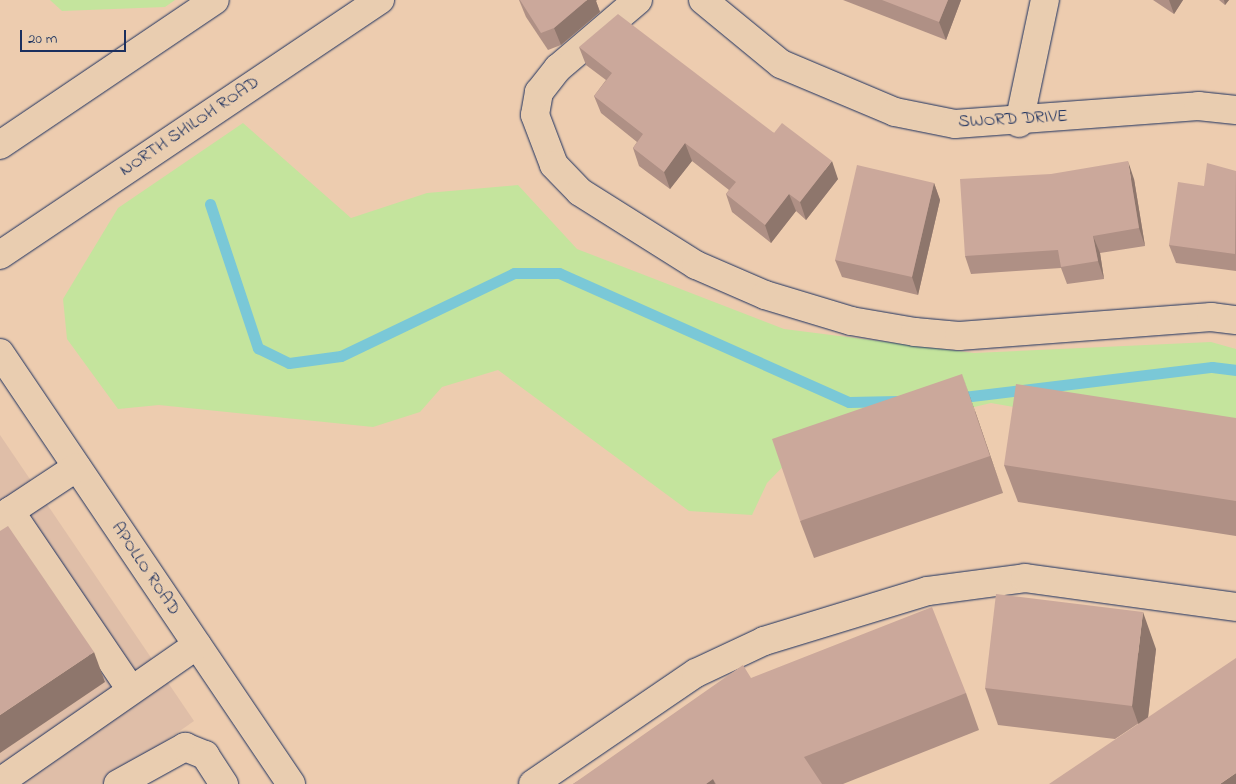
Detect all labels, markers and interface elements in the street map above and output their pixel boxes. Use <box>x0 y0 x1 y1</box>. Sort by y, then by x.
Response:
scale bar <box>22 20 129 52</box>
text: 20 m <box>28 28 57 50</box>
street label: NORTH SHILOH ROAD <box>116 72 264 182</box>
street label: SWORD DRIVE <box>958 106 1068 134</box>
street label: APOLLO ROAD <box>106 518 184 620</box>

